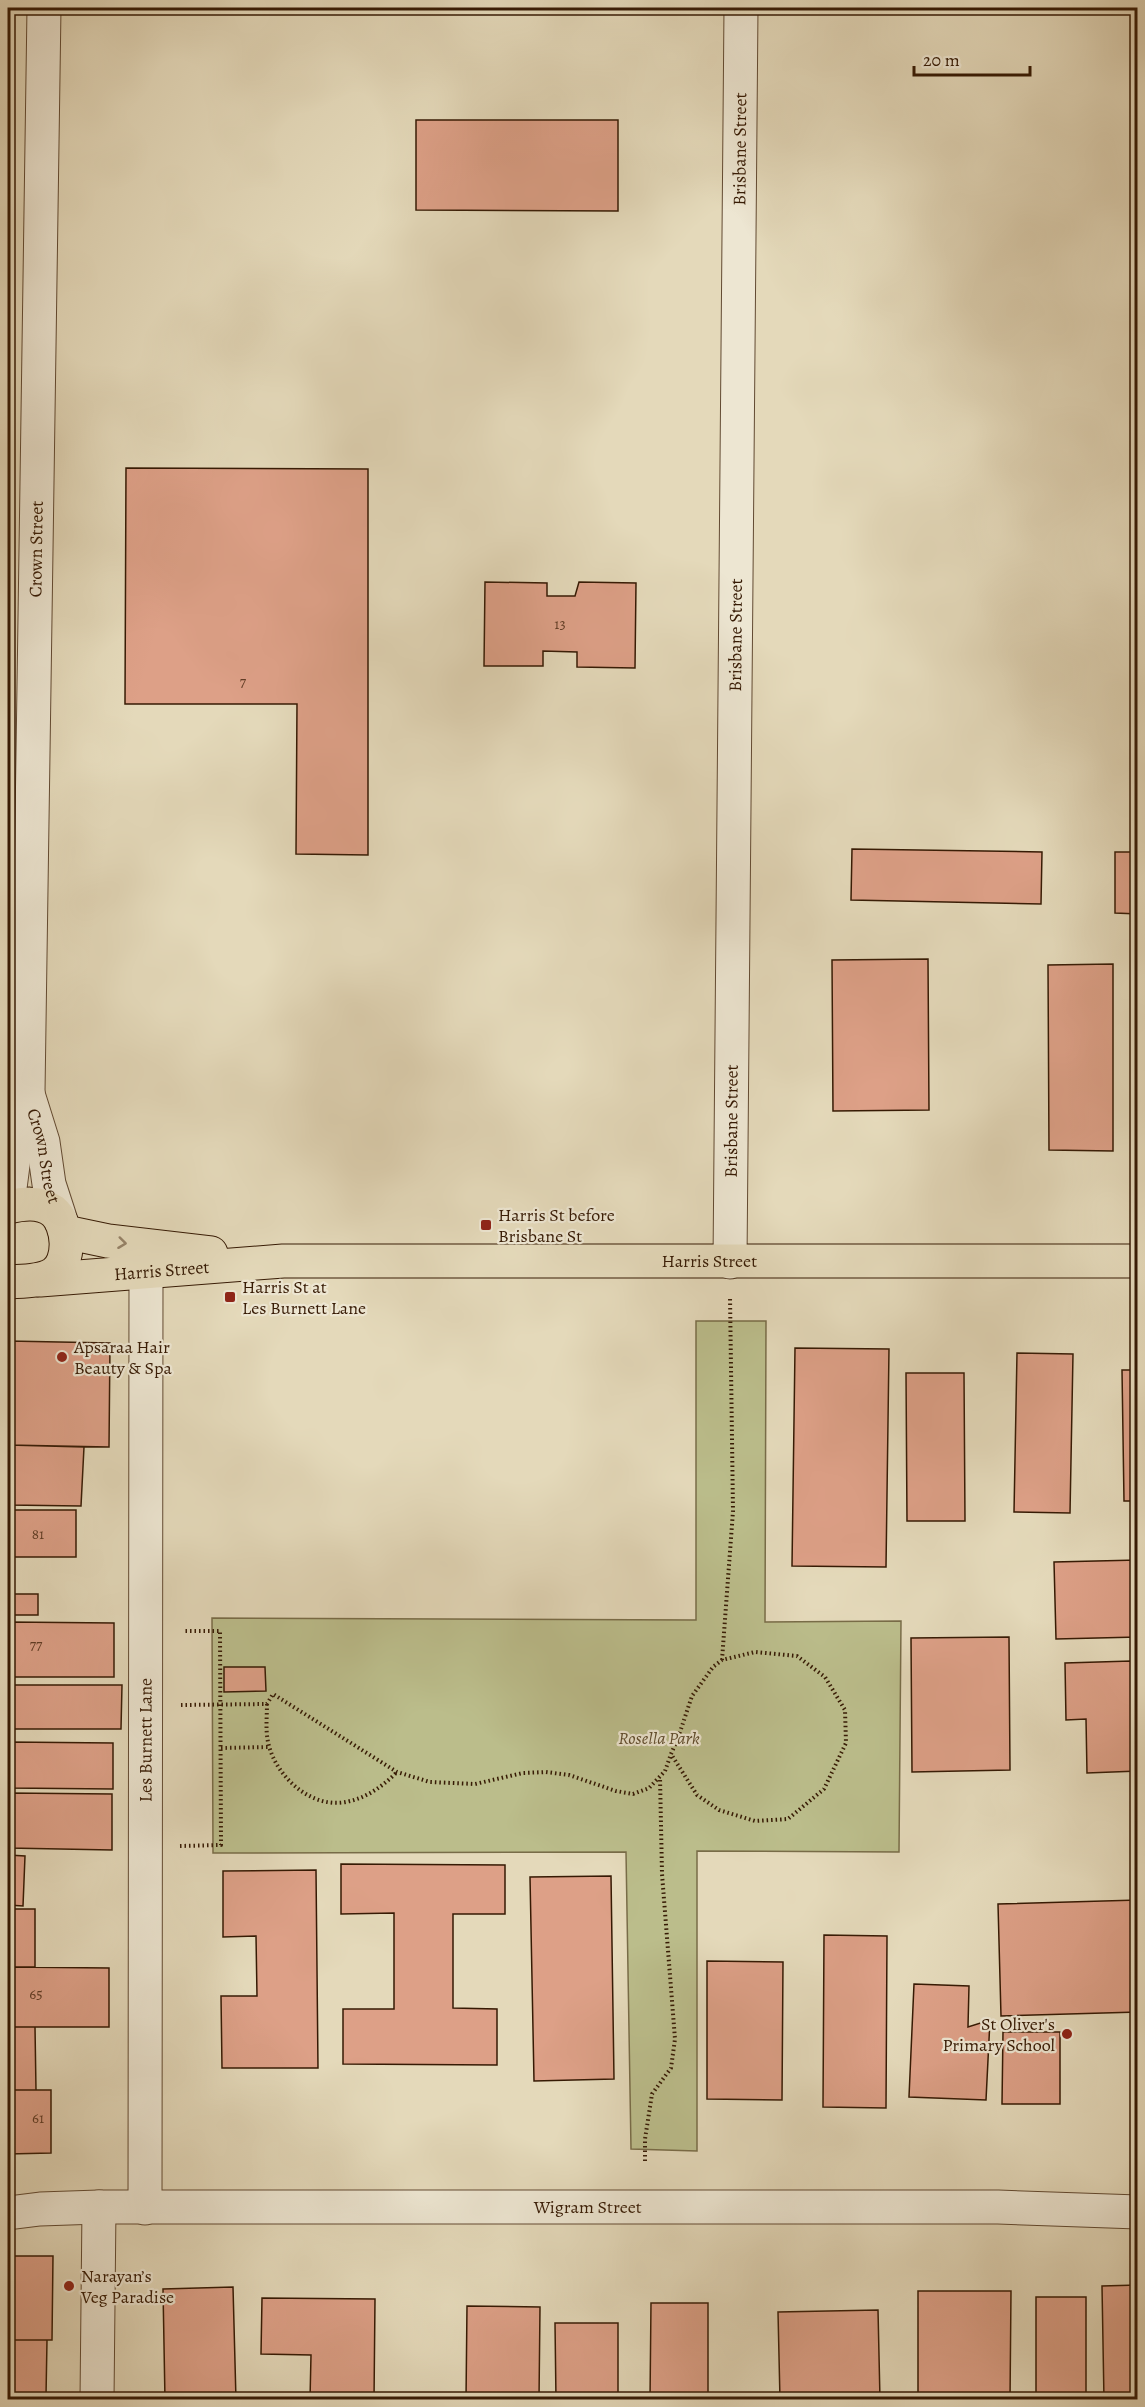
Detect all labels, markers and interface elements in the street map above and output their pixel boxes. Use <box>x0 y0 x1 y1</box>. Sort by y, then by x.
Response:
scale bar <box>914 39 1030 77</box>
text: 20 m <box>923 48 960 72</box>
street label: Brisbane Street <box>727 92 752 206</box>
street label: Crown Street <box>23 500 49 598</box>
street label: Brisbane Street <box>723 578 748 692</box>
house number: 13 <box>554 614 566 634</box>
house number: 7 <box>240 672 247 692</box>
street label: Brisbane Street <box>719 1064 744 1178</box>
street label: Crown Street <box>21 1105 67 1206</box>
place label: Harris St before Brisbane St <box>498 1203 615 1248</box>
marker: Harris St before Brisbane St <box>479 1218 493 1232</box>
one-way arrow <box>117 1236 126 1249</box>
street label: Harris Street <box>661 1249 757 1273</box>
street label: Harris Street <box>113 1255 210 1286</box>
place label: Harris St at Les Burnett Lane <box>242 1275 366 1320</box>
marker: Harris St at Les Burnett Lane <box>223 1290 237 1304</box>
place label: Apsaraa Hair Beauty & Spa <box>73 1335 172 1380</box>
marker: Apsaraa Hair Beauty & Spa <box>55 1350 69 1364</box>
house number: 81 <box>32 1524 44 1544</box>
house number: 77 <box>30 1635 43 1655</box>
street label: Les Burnett Lane <box>133 1678 158 1802</box>
park label: Rosella Park <box>618 1726 700 1750</box>
house number: 65 <box>29 1984 43 2004</box>
place label: St Oliver's Primary School <box>942 2012 1056 2057</box>
marker: St Oliver's Primary School <box>1060 2027 1074 2041</box>
house number: 61 <box>32 2108 44 2128</box>
street label: Wigram Street <box>533 2195 642 2219</box>
place label: Narayan’s Veg Paradise <box>80 2264 174 2309</box>
marker: Narayan’s Veg Paradise <box>62 2279 76 2293</box>

